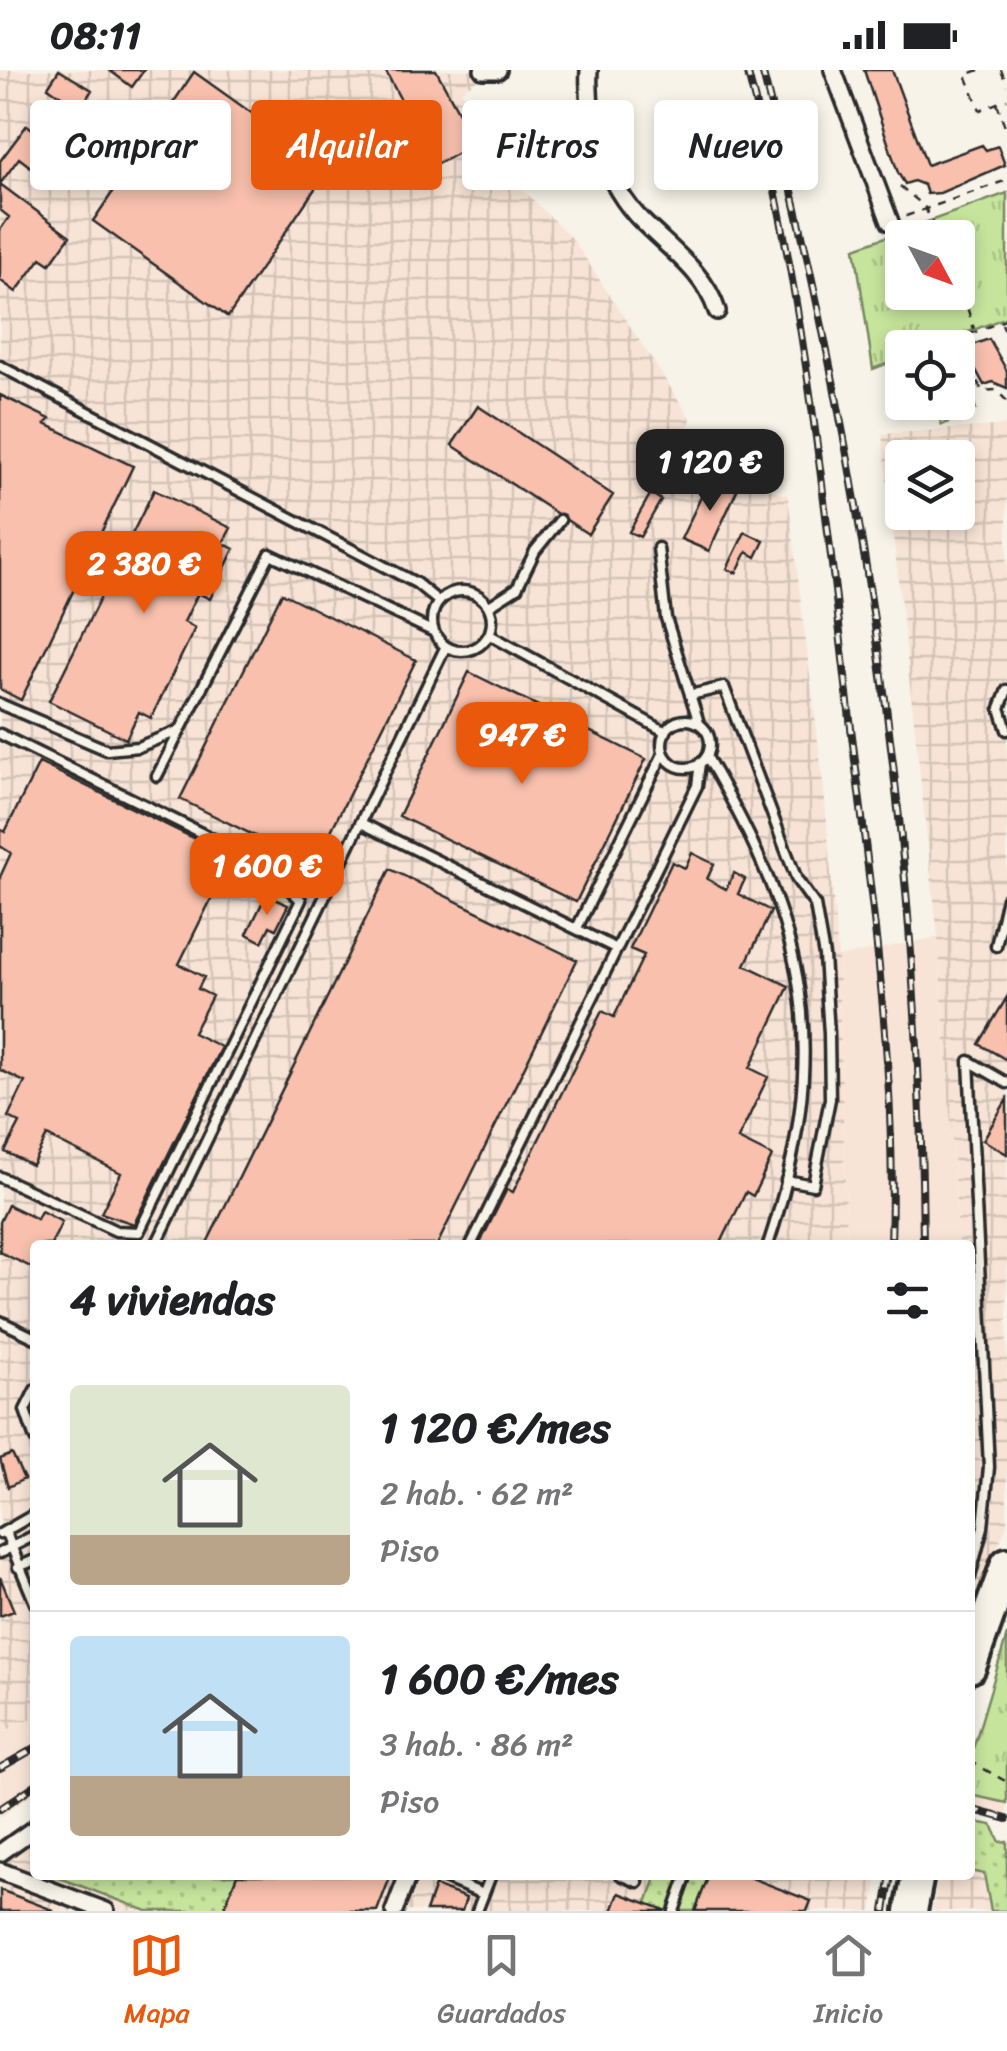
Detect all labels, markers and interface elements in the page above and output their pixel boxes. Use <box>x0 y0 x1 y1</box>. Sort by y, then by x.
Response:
text: 08:11 <box>50 2 141 69</box>
chip: Comprar <box>30 100 231 190</box>
chip: Alquilar <box>251 100 442 190</box>
chip: Filtros <box>462 100 634 190</box>
chip: Nuevo <box>654 100 818 190</box>
north arrow <box>885 220 975 310</box>
map controls <box>885 220 975 530</box>
button: locate <box>885 330 975 420</box>
pin: 1 120 € <box>618 429 802 514</box>
text: 1 120 € <box>658 433 762 490</box>
button: layers <box>885 440 975 530</box>
pin: 2 380 € <box>52 531 236 616</box>
text: 2 380 € <box>87 535 201 592</box>
pin: 947 € <box>452 702 592 787</box>
text: 947 € <box>478 706 566 763</box>
pin: 1 600 € <box>175 833 359 918</box>
text: 1 600 € <box>212 837 322 894</box>
text: 4 viviendas <box>70 1263 275 1337</box>
icon: filters <box>880 1273 935 1328</box>
text: 1 120 €/mes <box>380 1391 611 1465</box>
icon: home <box>150 1425 270 1545</box>
text: 2 hab. · 62 m² <box>380 1465 574 1522</box>
text: Piso <box>380 1522 439 1579</box>
text: 1 600 €/mes <box>380 1642 619 1716</box>
icon: home <box>150 1676 270 1796</box>
text: 3 hab. · 86 m² <box>380 1716 574 1773</box>
text: Piso <box>380 1773 439 1830</box>
tab: Mapa <box>124 1928 190 2037</box>
tab: Guardados <box>437 1928 566 2037</box>
tab: Inicio <box>814 1928 883 2037</box>

